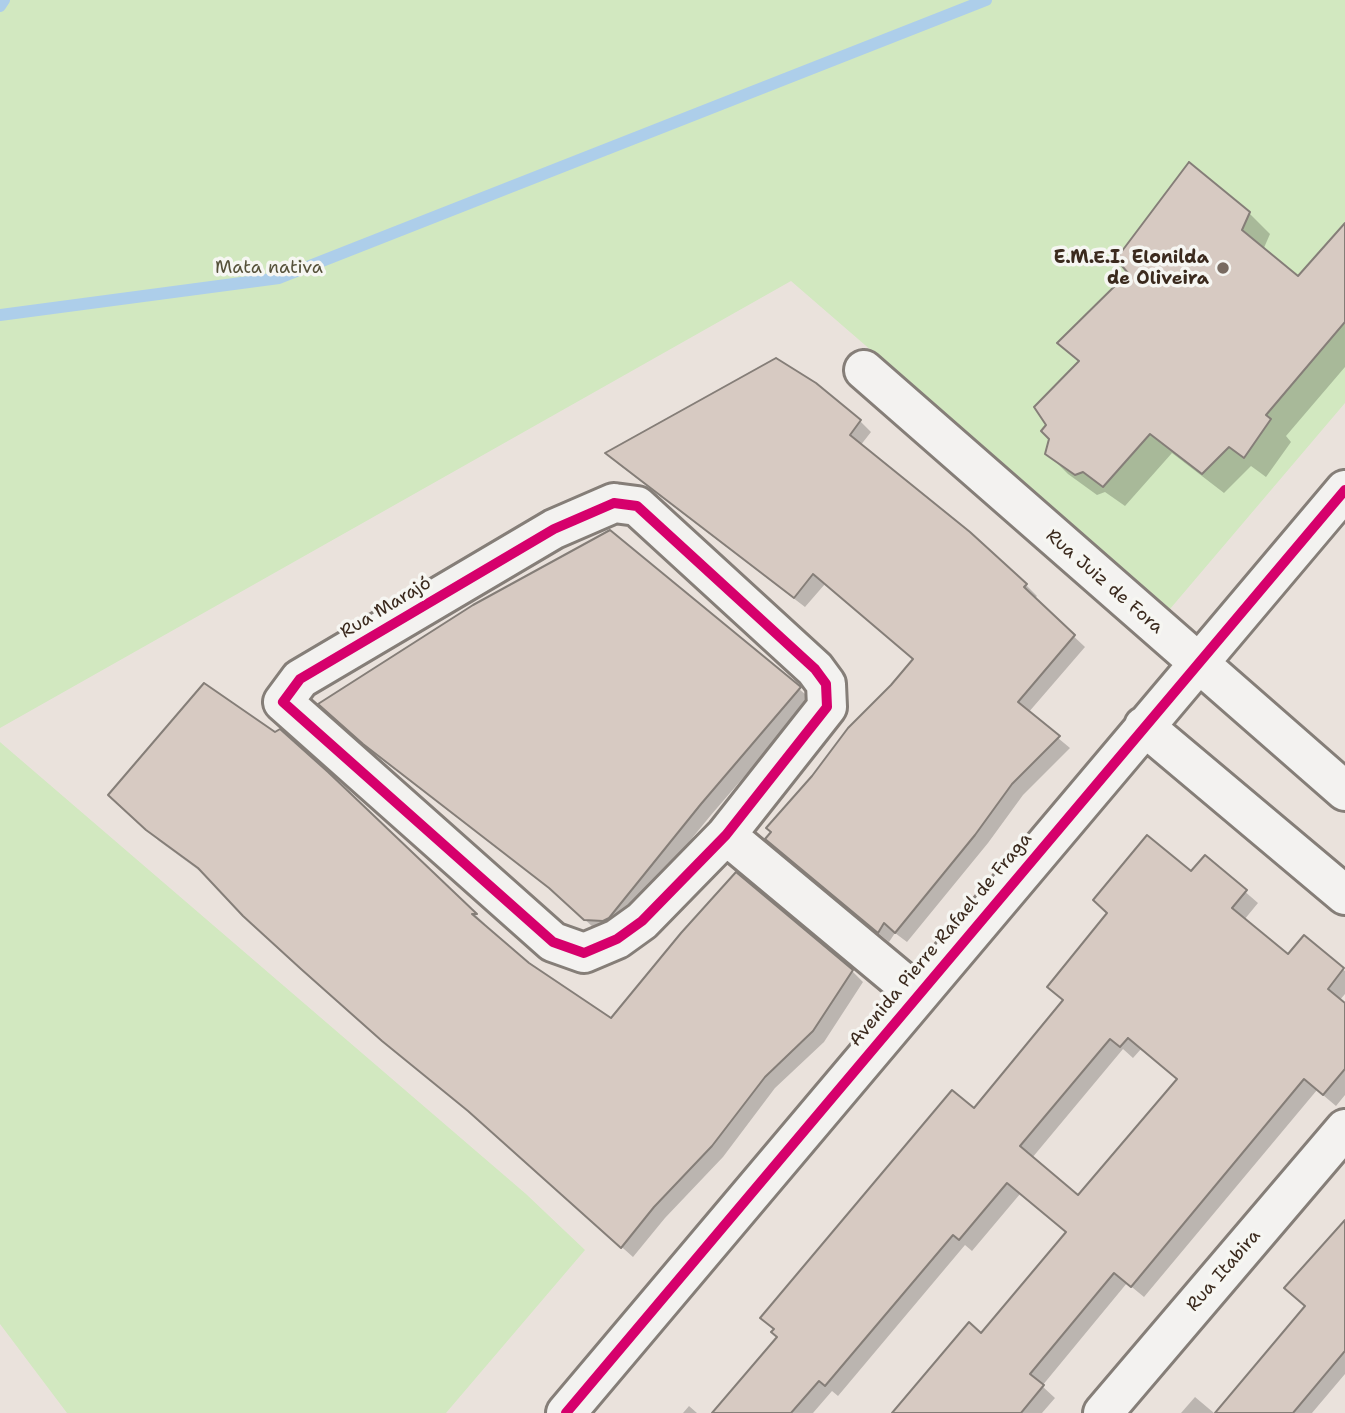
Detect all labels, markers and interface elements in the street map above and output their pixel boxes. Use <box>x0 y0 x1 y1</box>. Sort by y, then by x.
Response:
place label: E.M.E.I. Elonilda de Oliveira <box>1054 247 1209 290</box>
park label: Mata nativa <box>215 257 323 279</box>
marker: E.M.E.I. Elonilda de Oliveira <box>1215 260 1231 276</box>
street label: Rua Juiz de Fora <box>1041 525 1167 639</box>
street label: Rua Marajó <box>337 573 435 643</box>
street label: Avenida Pierre Rafael de Fraga <box>845 829 1037 1051</box>
street label: Rua Itabira <box>1183 1226 1265 1316</box>

